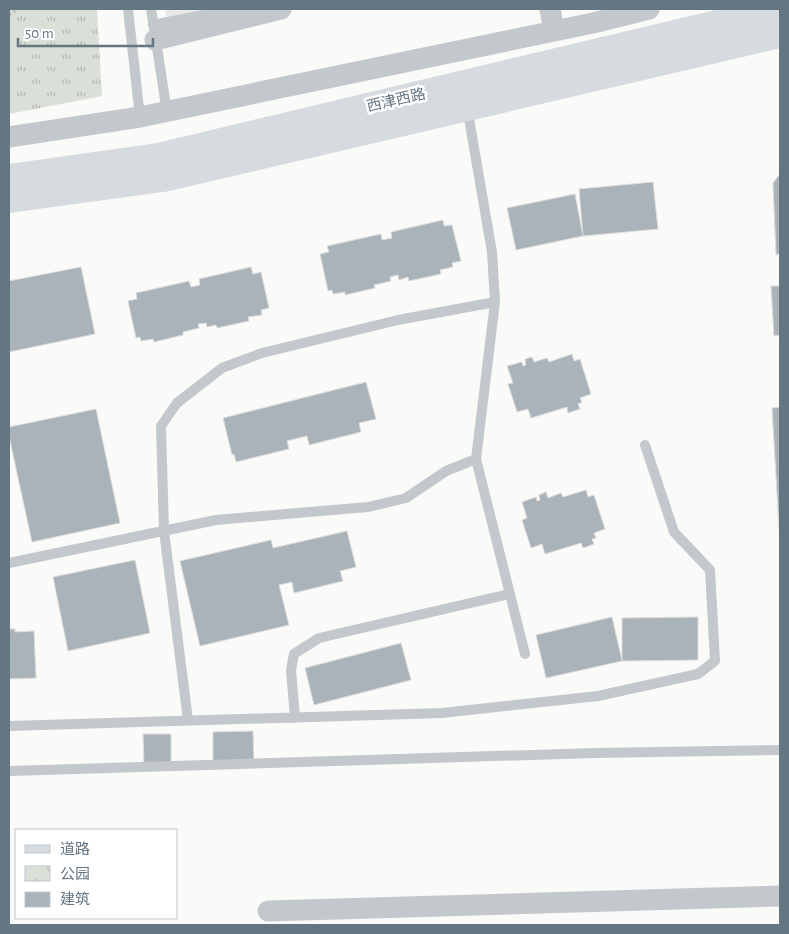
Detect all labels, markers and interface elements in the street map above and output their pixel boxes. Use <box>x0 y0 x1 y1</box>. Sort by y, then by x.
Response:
scale bar <box>18 15 152 47</box>
text: 50 m <box>25 26 54 41</box>
street label: 西津西路 <box>365 85 427 115</box>
legend <box>15 829 178 919</box>
text: 道路 <box>60 841 90 857</box>
text: 公园 <box>60 866 90 882</box>
text: 建筑 <box>60 891 90 907</box>

